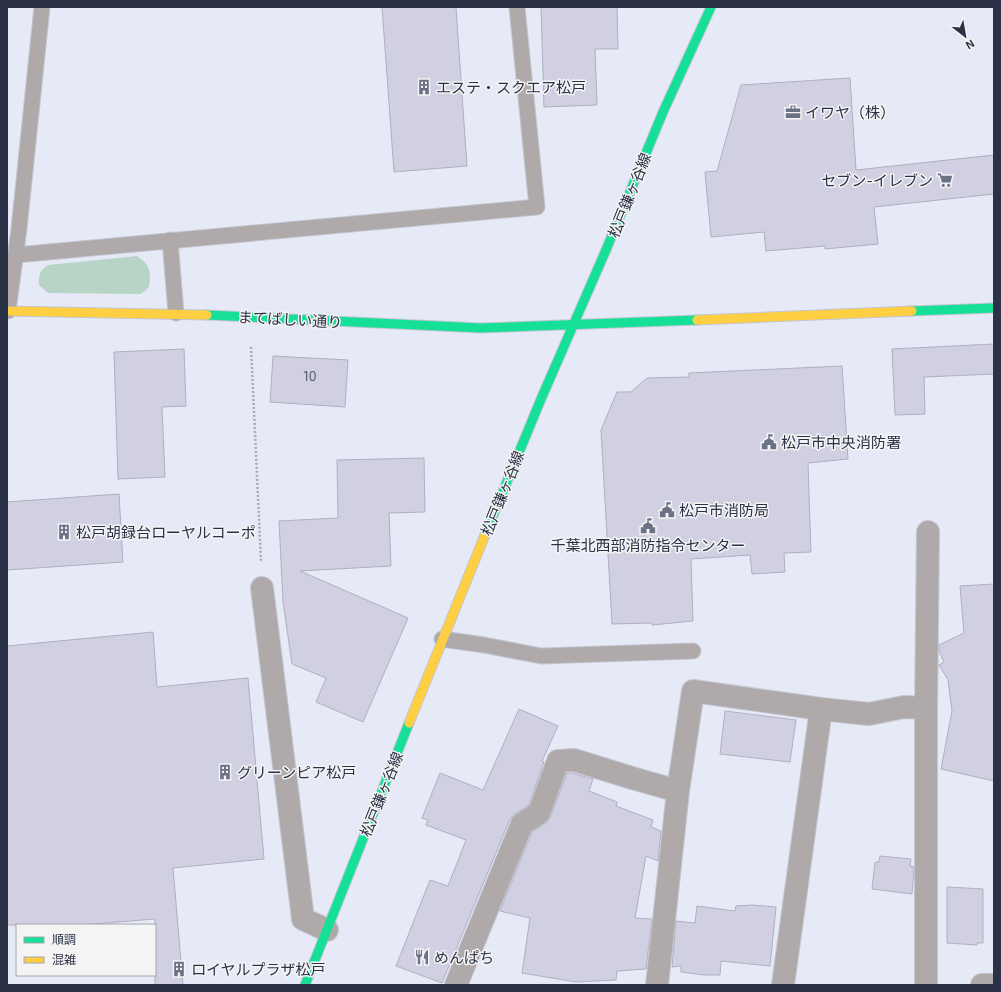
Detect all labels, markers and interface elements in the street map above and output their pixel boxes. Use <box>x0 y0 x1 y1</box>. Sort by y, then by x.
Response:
north arrow <box>945 16 985 56</box>
text: N <box>964 37 977 53</box>
building icon: エステ・スクエア松戸 <box>415 78 433 96</box>
place label: エステ・スクエア松戸 <box>436 78 586 96</box>
office icon: イワヤ（株） <box>784 103 802 121</box>
place label: イワヤ（株） <box>805 103 895 121</box>
street label: 松戸鎌ヶ谷線 <box>604 150 654 240</box>
place label: セブン-イレブン <box>821 171 933 189</box>
supermarket icon: セブン-イレブン <box>936 171 954 189</box>
street label: まてばしい通り <box>237 307 343 331</box>
house number: 10 <box>303 368 317 384</box>
public building icon: 松戸市中央消防署 <box>760 433 778 451</box>
place label: 松戸市中央消防署 <box>781 433 901 451</box>
street label: 松戸鎌ヶ谷線 <box>477 448 527 538</box>
public building icon: 松戸市消防局 <box>658 501 676 519</box>
place label: 松戸市消防局 <box>679 501 769 519</box>
public building icon: 千葉北西部消防指令センター <box>639 517 657 535</box>
building icon: 松戸胡録台ローヤルコーポ <box>55 523 73 541</box>
place label: 松戸胡録台ローヤルコーポ <box>76 523 256 541</box>
place label: 千葉北西部消防指令センター <box>550 536 746 554</box>
street label: 松戸鎌ヶ谷線 <box>356 749 406 839</box>
building icon: グリーンピア松戸 <box>216 763 234 781</box>
place label: グリーンピア松戸 <box>237 763 356 781</box>
legend <box>16 924 156 976</box>
text: 順調 <box>52 932 76 946</box>
restaurant icon: めんぱち <box>413 948 431 966</box>
place label: めんぱち <box>434 948 494 966</box>
text: 混雑 <box>52 952 76 966</box>
building icon: ロイヤルプラザ松戸 <box>170 960 188 978</box>
place label: ロイヤルプラザ松戸 <box>191 960 326 978</box>

